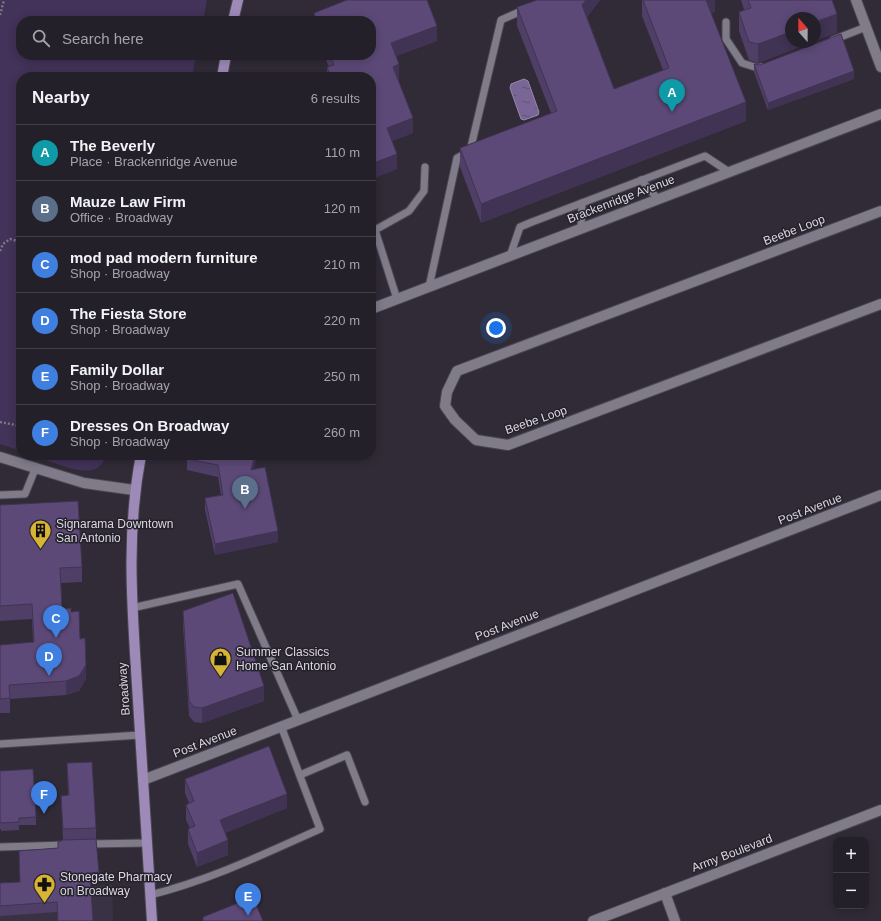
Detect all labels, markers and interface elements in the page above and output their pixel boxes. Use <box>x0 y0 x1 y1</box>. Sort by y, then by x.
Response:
north arrow <box>785 12 821 48</box>
search box <box>16 16 376 60</box>
icon: search <box>30 27 52 49</box>
text: Search here <box>62 30 144 47</box>
pin: A <box>659 79 685 112</box>
text: Nearby <box>32 88 90 107</box>
text: 6 results <box>311 91 360 106</box>
text: The Beverly <box>70 137 155 154</box>
text: A <box>40 145 50 160</box>
text: 110 m <box>325 145 360 160</box>
text: Place · Brackenridge Avenue <box>70 154 237 169</box>
street label: Brackenridge Avenue <box>565 172 677 226</box>
text: Mauze Law Firm <box>70 193 186 210</box>
text: B <box>40 201 50 216</box>
text: 120 m <box>324 201 360 216</box>
text: Office · Broadway <box>70 210 173 225</box>
street label: Beebe Loop <box>761 212 827 248</box>
text: mod pad modern furniture <box>70 249 258 266</box>
text: C <box>40 257 50 272</box>
text: 210 m <box>324 257 360 272</box>
text: Shop · Broadway <box>70 266 170 281</box>
text: The Fiesta Store <box>70 305 187 322</box>
text: D <box>40 313 50 328</box>
text: 220 m <box>324 313 360 328</box>
your location <box>486 318 506 338</box>
text: Shop · Broadway <box>70 322 170 337</box>
text: Family Dollar <box>70 361 164 378</box>
text: E <box>41 369 49 384</box>
text: 250 m <box>324 369 360 384</box>
text: Shop · Broadway <box>70 378 170 393</box>
street label: Beebe Loop <box>503 403 569 437</box>
text: Dresses On Broadway <box>70 417 229 434</box>
text: F <box>41 425 49 440</box>
text: 260 m <box>324 425 360 440</box>
text: Shop · Broadway <box>70 434 170 449</box>
pin: B <box>232 476 258 509</box>
street label: Post Avenue <box>776 490 844 528</box>
place label: Signarama Downtown San Antonio <box>56 517 173 545</box>
building icon: Signarama Downtown San Antonio <box>27 518 53 551</box>
pin: C <box>43 605 69 638</box>
street label: Post Avenue <box>473 606 541 644</box>
pin: D <box>36 643 62 676</box>
place label: Summer Classics Home San Antonio <box>236 645 336 673</box>
shop icon: Summer Classics Home San Antonio <box>208 646 234 679</box>
street label: Broadway <box>115 662 133 716</box>
street label: Post Avenue <box>171 723 239 761</box>
pin: F <box>31 781 57 814</box>
street label: Army Boulevard <box>690 831 774 875</box>
map controls <box>833 837 869 909</box>
button: + <box>833 837 869 873</box>
place label: Stonegate Pharmacy on Broadway <box>60 870 172 898</box>
pharmacy icon: Stonegate Pharmacy on Broadway <box>32 871 58 904</box>
button: − <box>833 873 869 909</box>
pin: E <box>235 883 261 916</box>

